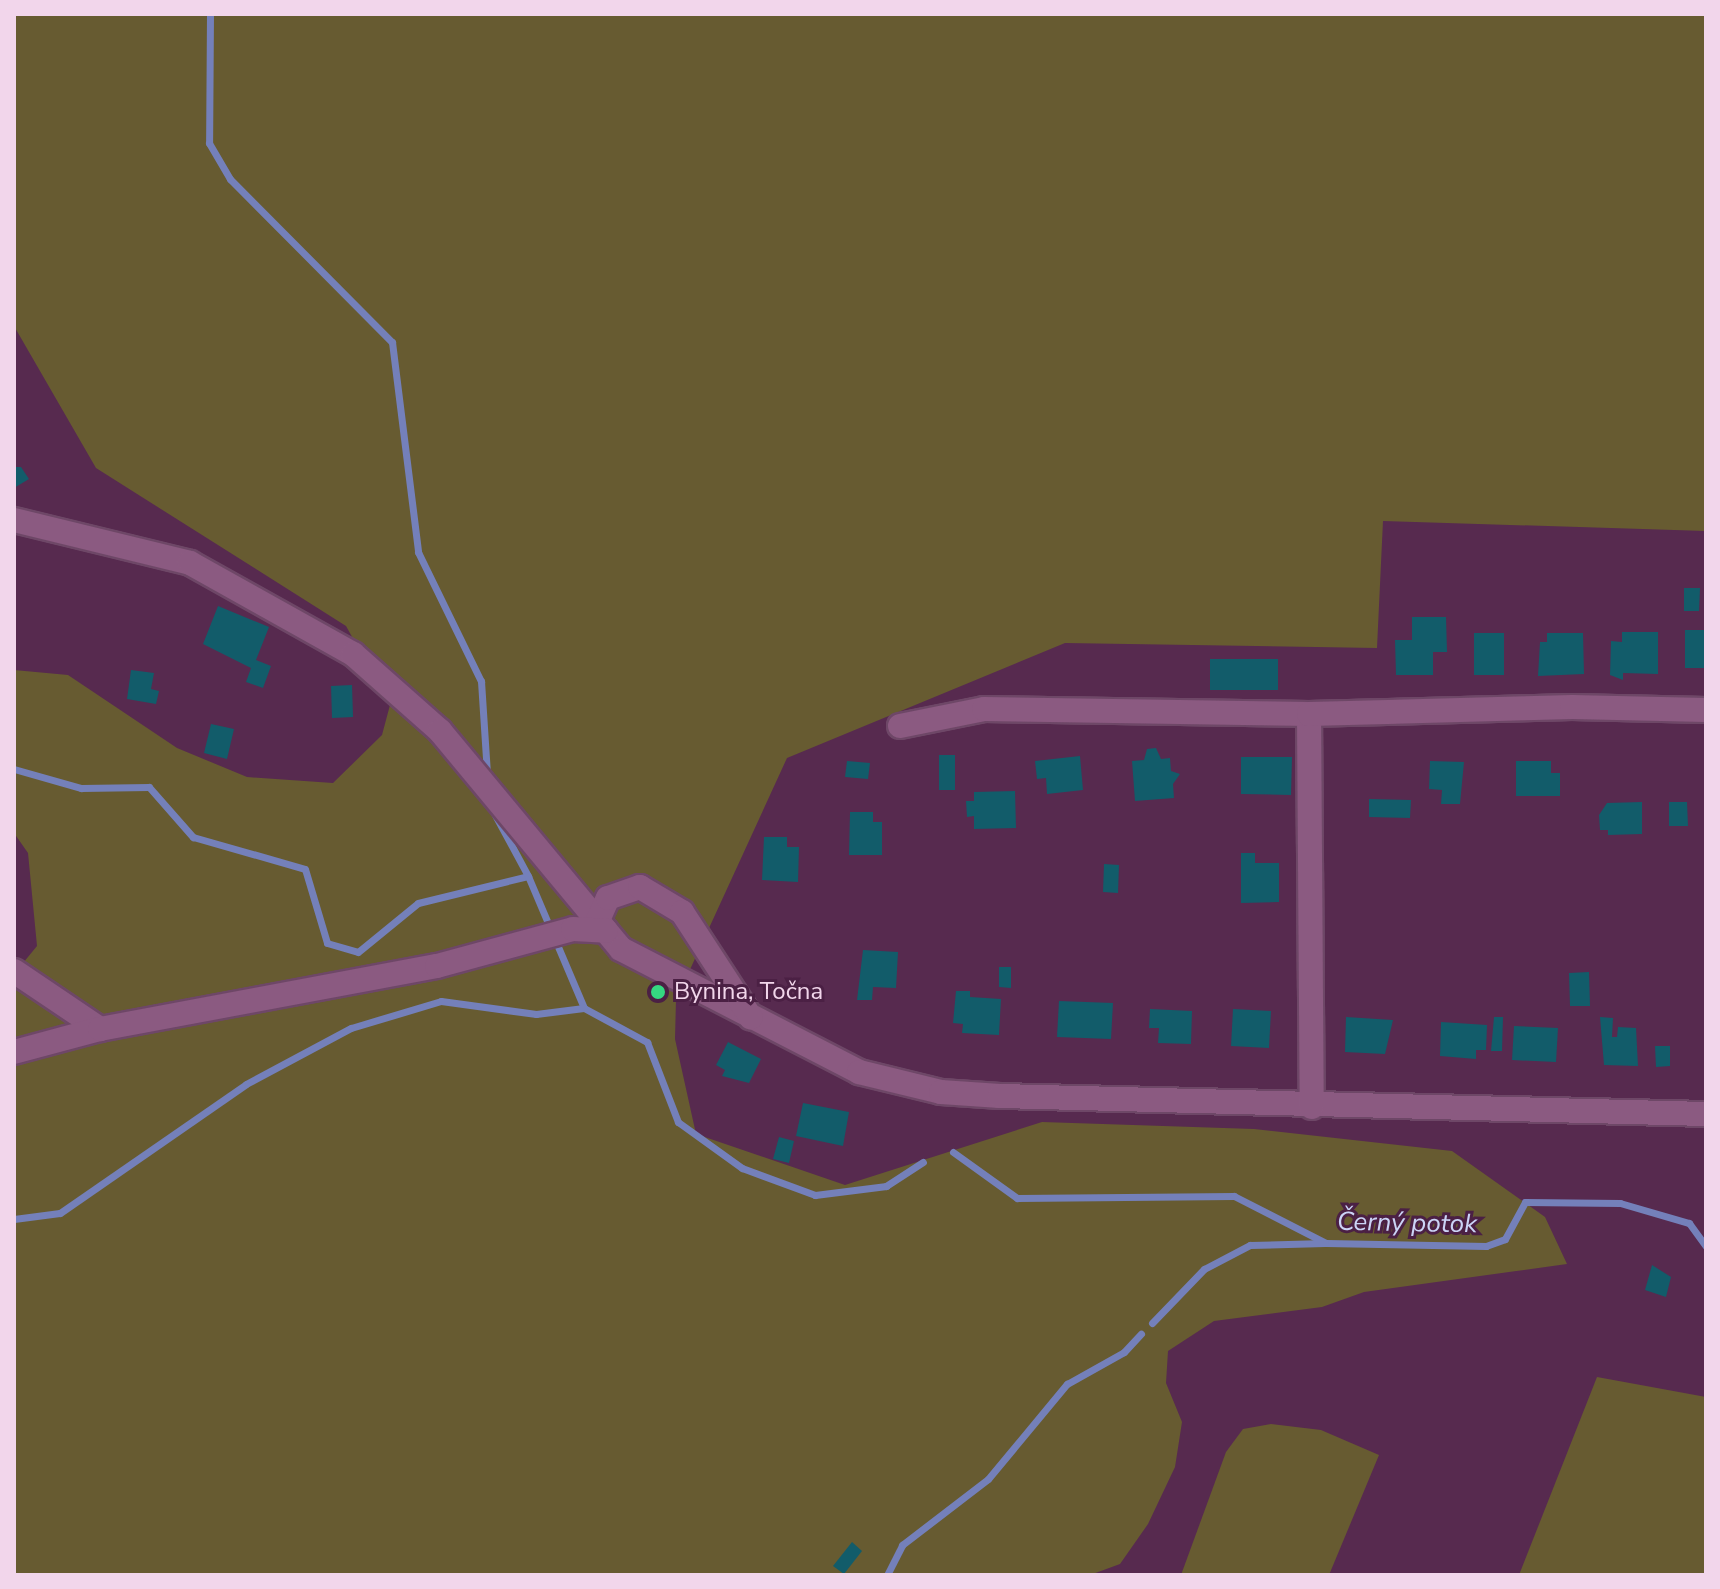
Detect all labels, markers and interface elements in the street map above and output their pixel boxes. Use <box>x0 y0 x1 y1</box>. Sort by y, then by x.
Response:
place label: Bynina, Točna <box>674 978 823 1006</box>
marker: Bynina, Točna <box>649 983 667 1001</box>
water label: Černý potok <box>1337 1206 1477 1240</box>

